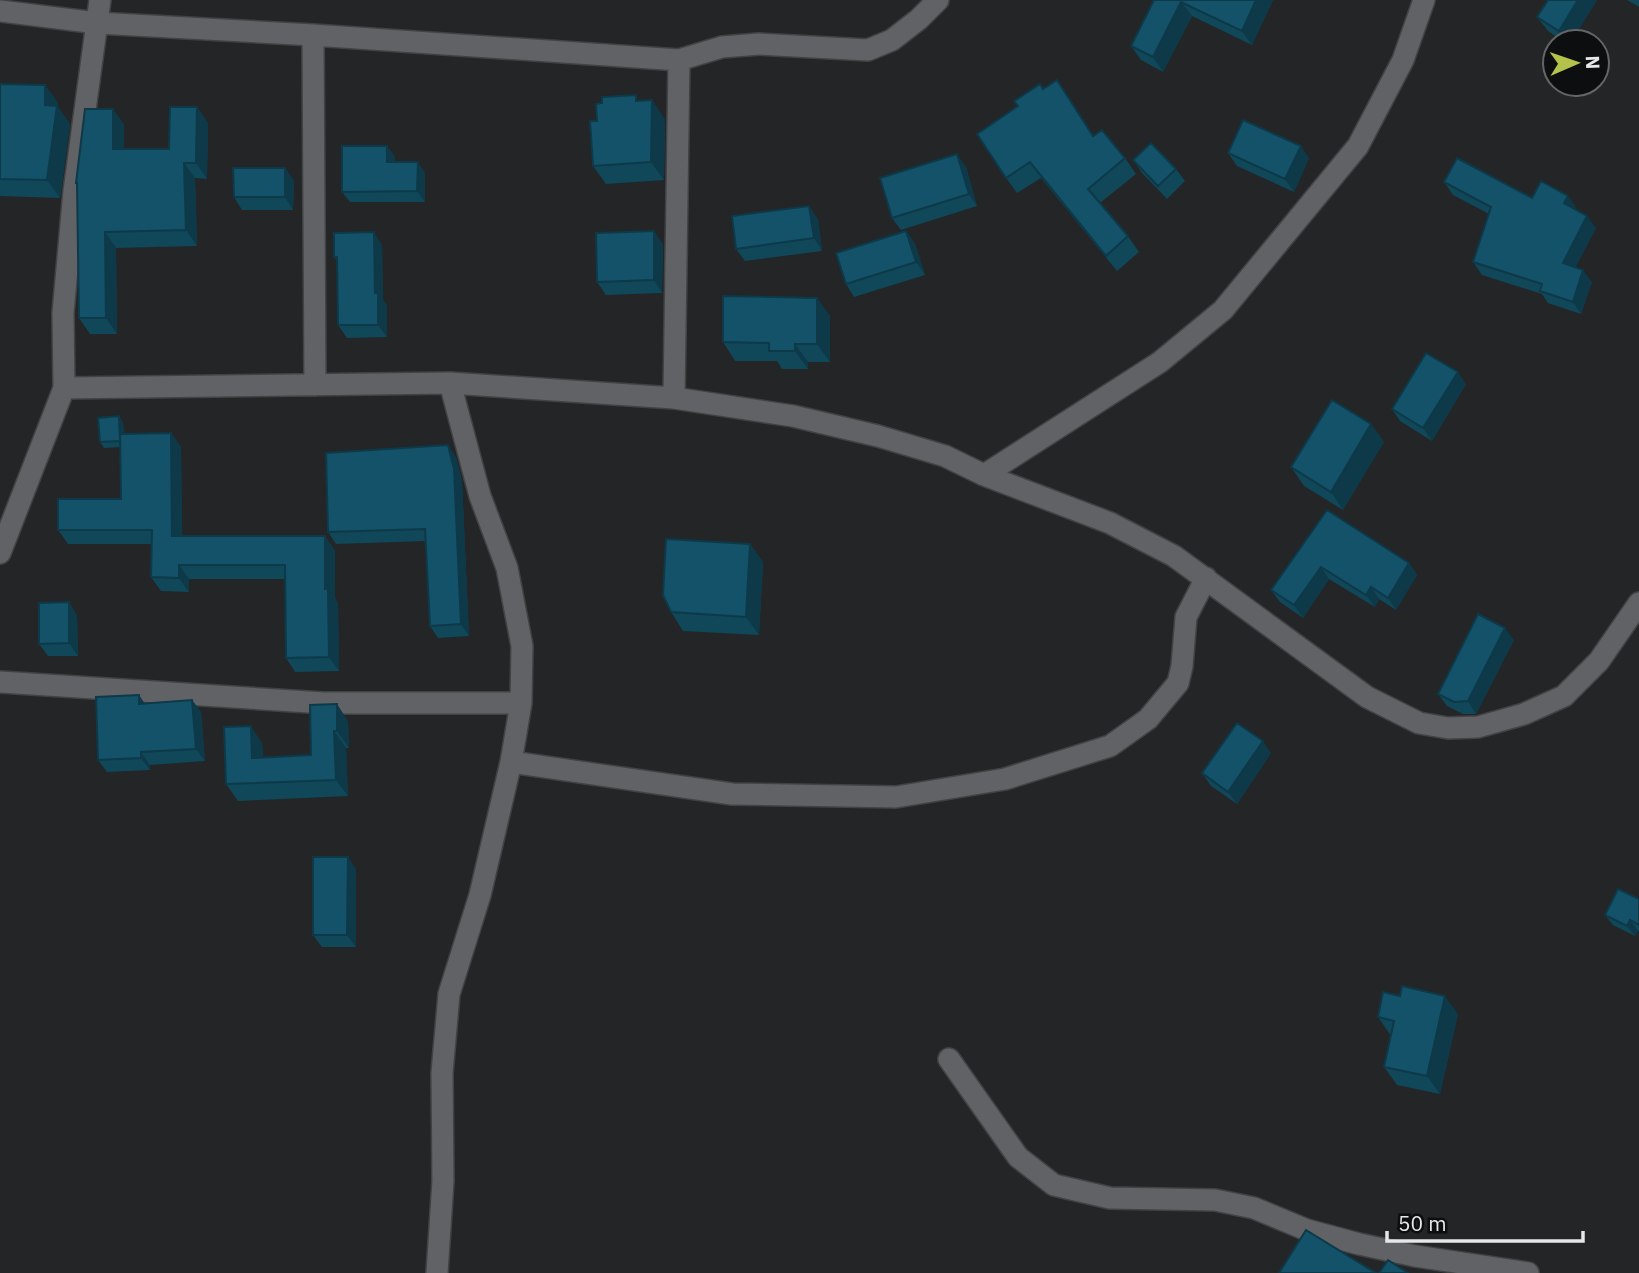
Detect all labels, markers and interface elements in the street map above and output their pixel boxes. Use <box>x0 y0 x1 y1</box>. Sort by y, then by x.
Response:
north arrow <box>1541 28 1611 98</box>
text: N <box>1581 55 1605 70</box>
scale bar <box>1387 1200 1583 1244</box>
text: 50 m <box>1398 1209 1447 1237</box>

